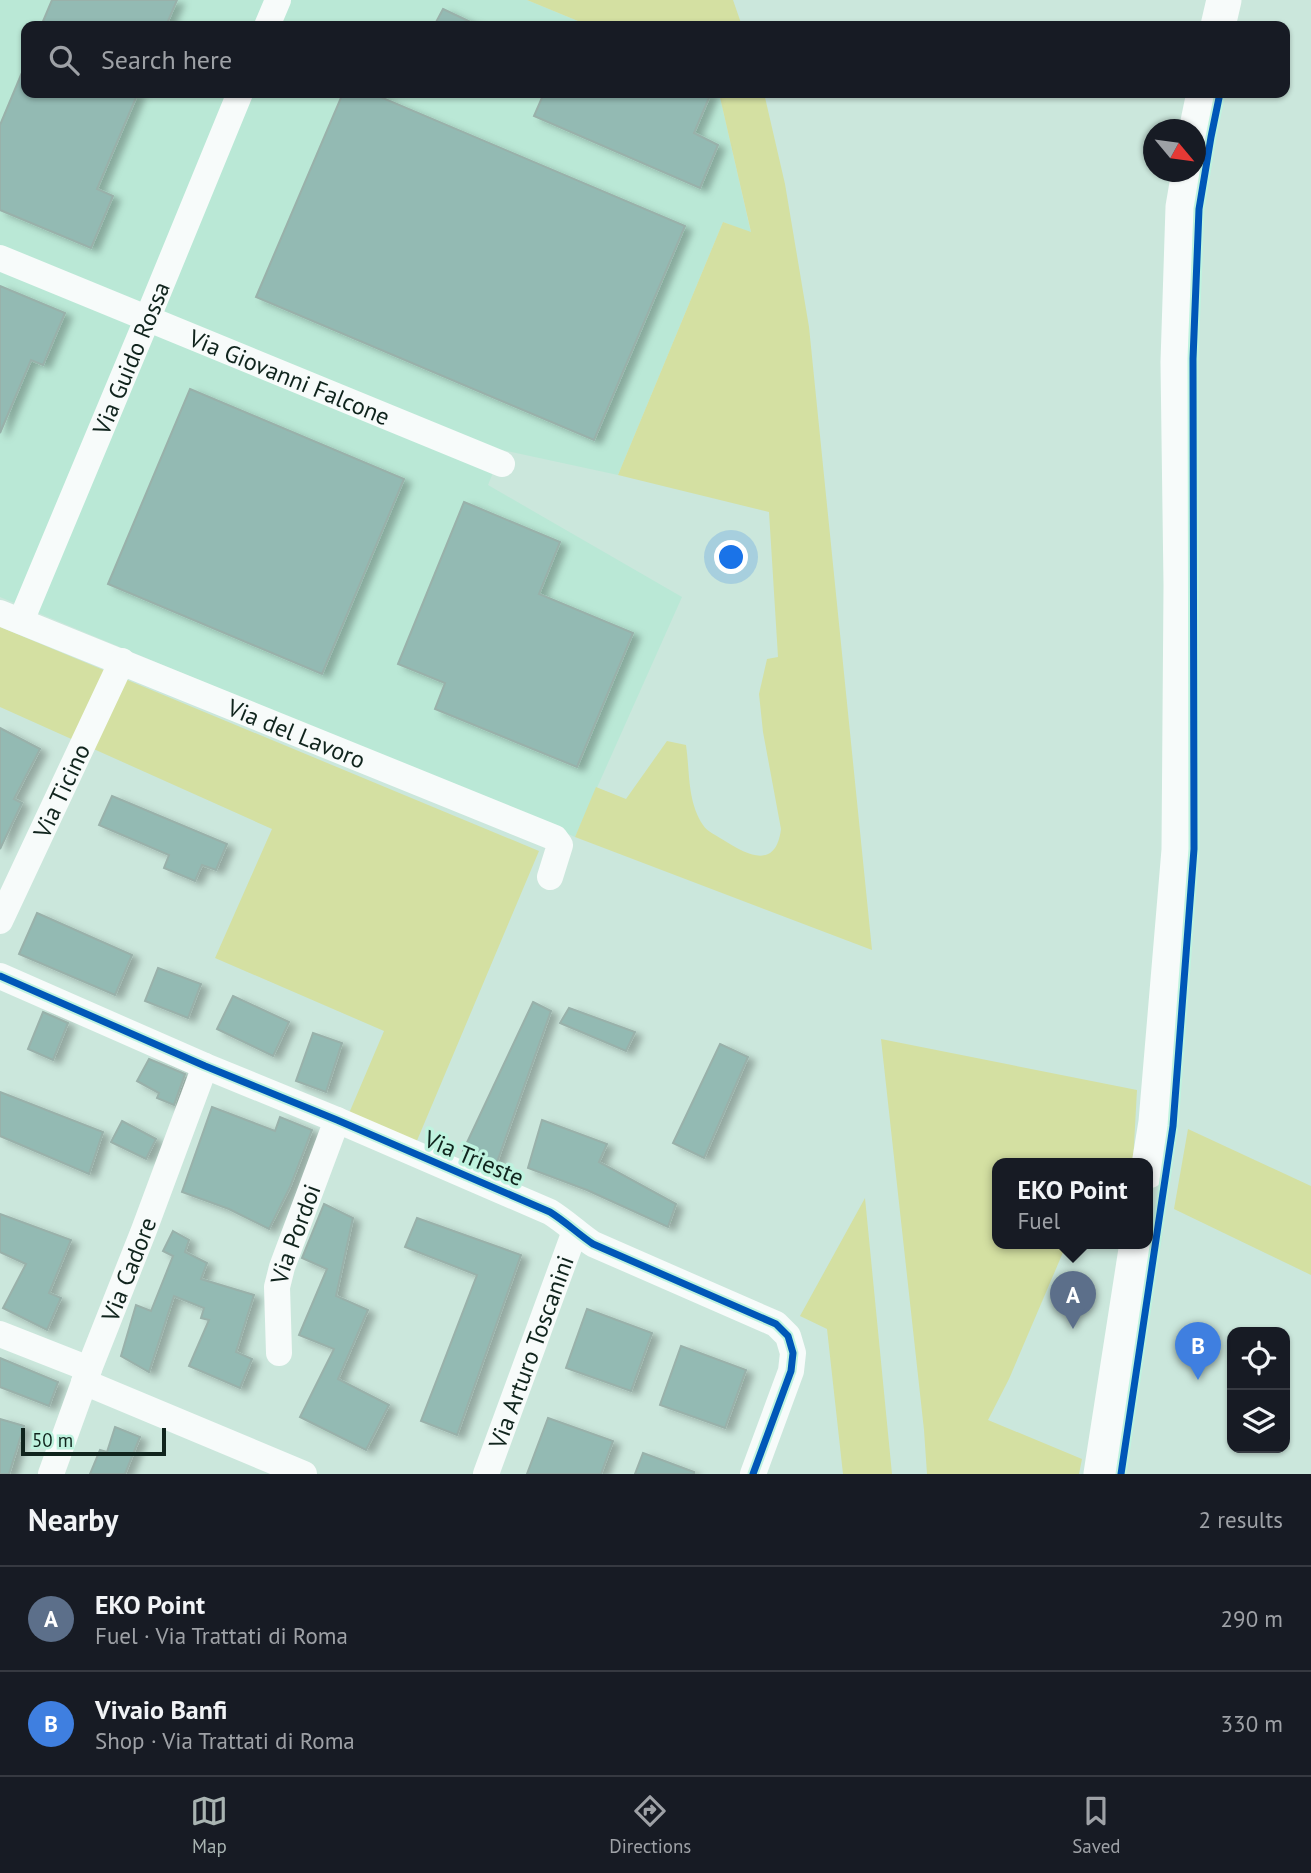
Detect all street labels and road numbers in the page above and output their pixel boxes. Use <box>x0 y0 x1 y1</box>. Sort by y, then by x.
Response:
street label: Via Guido Rossa <box>85 277 176 440</box>
street label: Via Giovanni Falcone <box>183 321 395 432</box>
street label: Via del Lavoro <box>222 691 370 775</box>
street label: Via Ticino <box>25 738 97 844</box>
street label: Via Trieste <box>419 1123 529 1193</box>
street label: Via Pordoi <box>263 1180 327 1288</box>
street label: Via Cadore <box>94 1213 163 1327</box>
street label: Via Arturo Toscanini <box>481 1251 580 1454</box>

